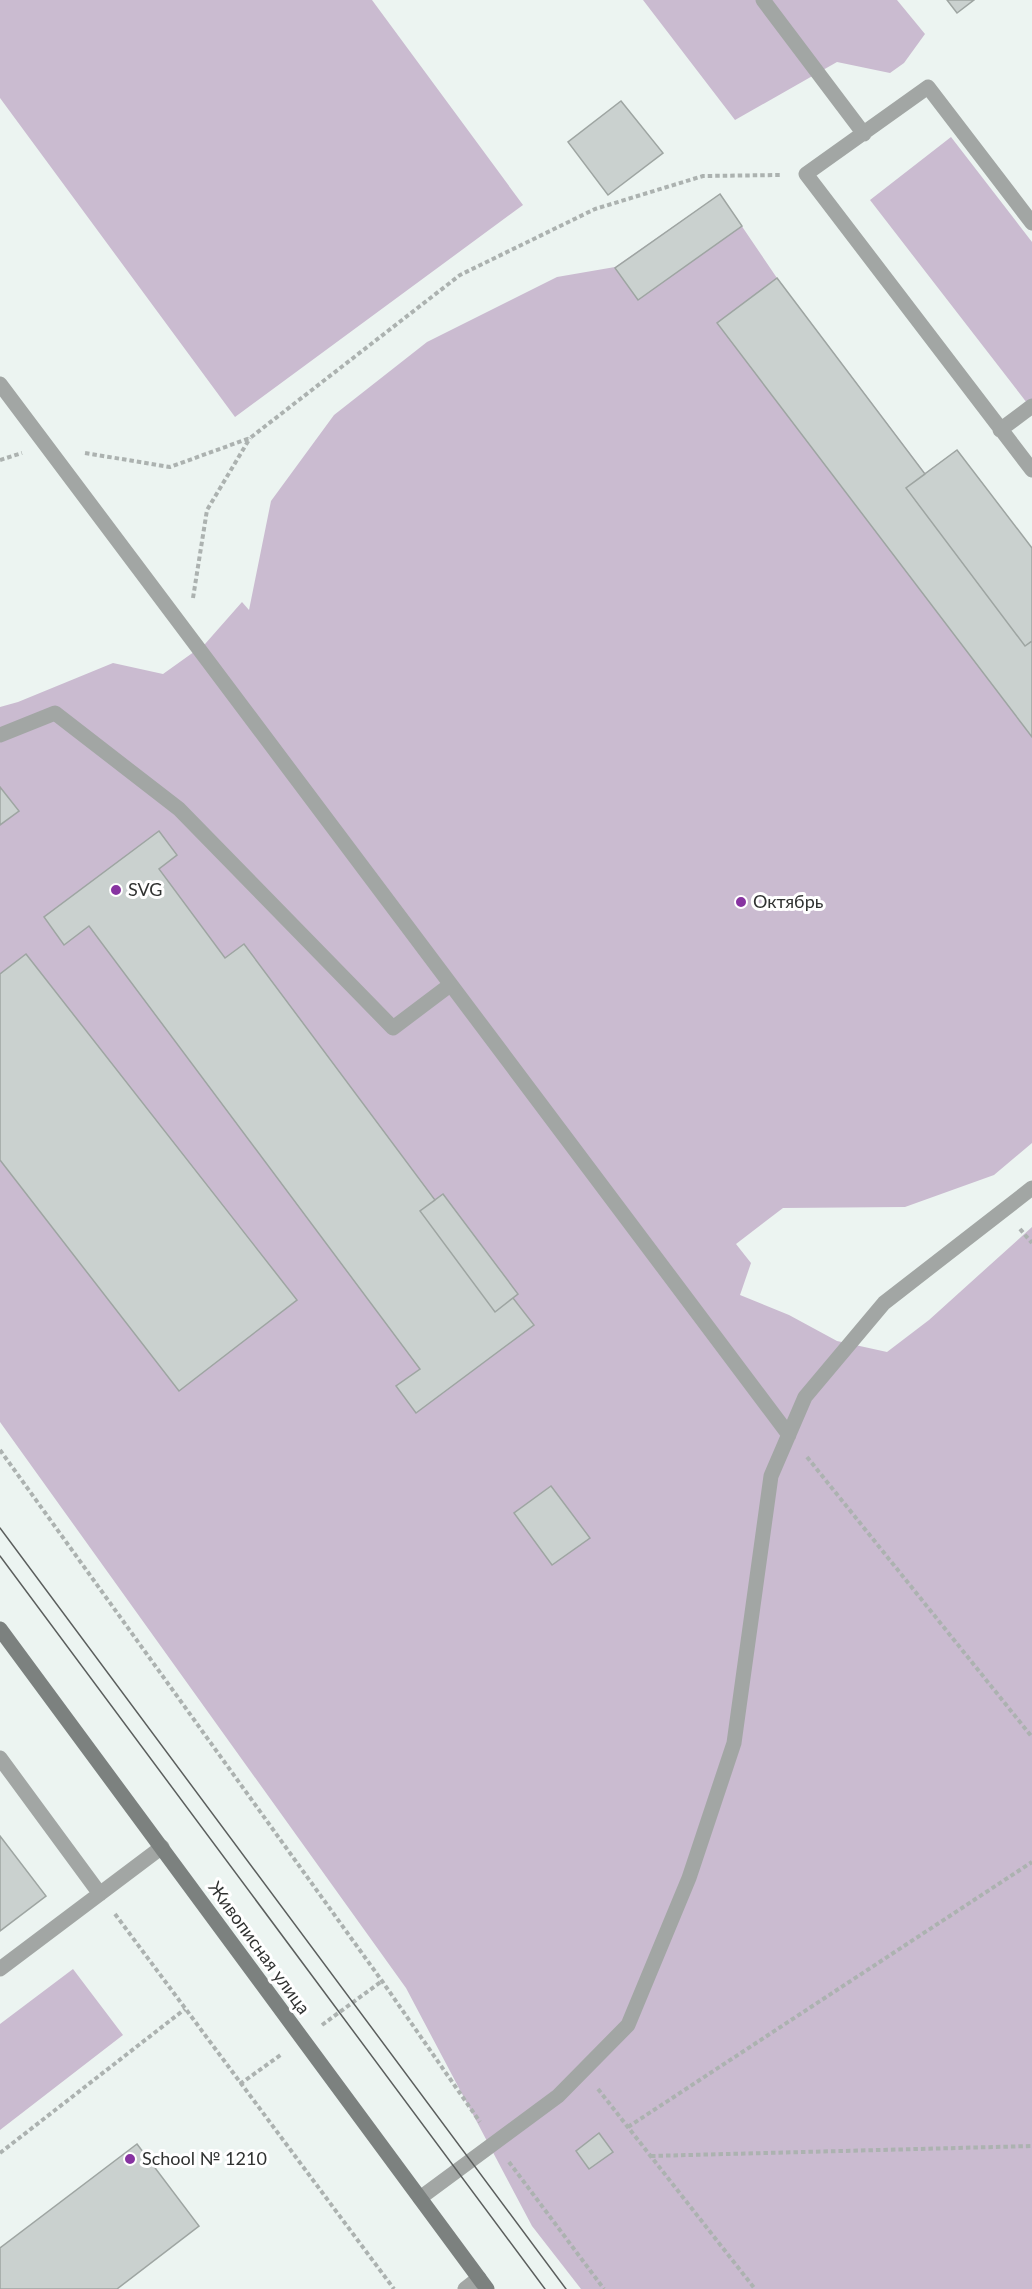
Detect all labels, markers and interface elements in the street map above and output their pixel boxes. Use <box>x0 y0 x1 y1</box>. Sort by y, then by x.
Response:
place label: SVG <box>128 878 163 900</box>
marker: SVG <box>109 883 123 897</box>
place label: Октябрь <box>753 890 824 912</box>
marker: Октябрь <box>734 895 748 909</box>
street label: Живописная улица <box>204 1877 315 2018</box>
place label: School № 1210 <box>142 2147 267 2169</box>
marker: School № 1210 <box>123 2152 137 2166</box>

